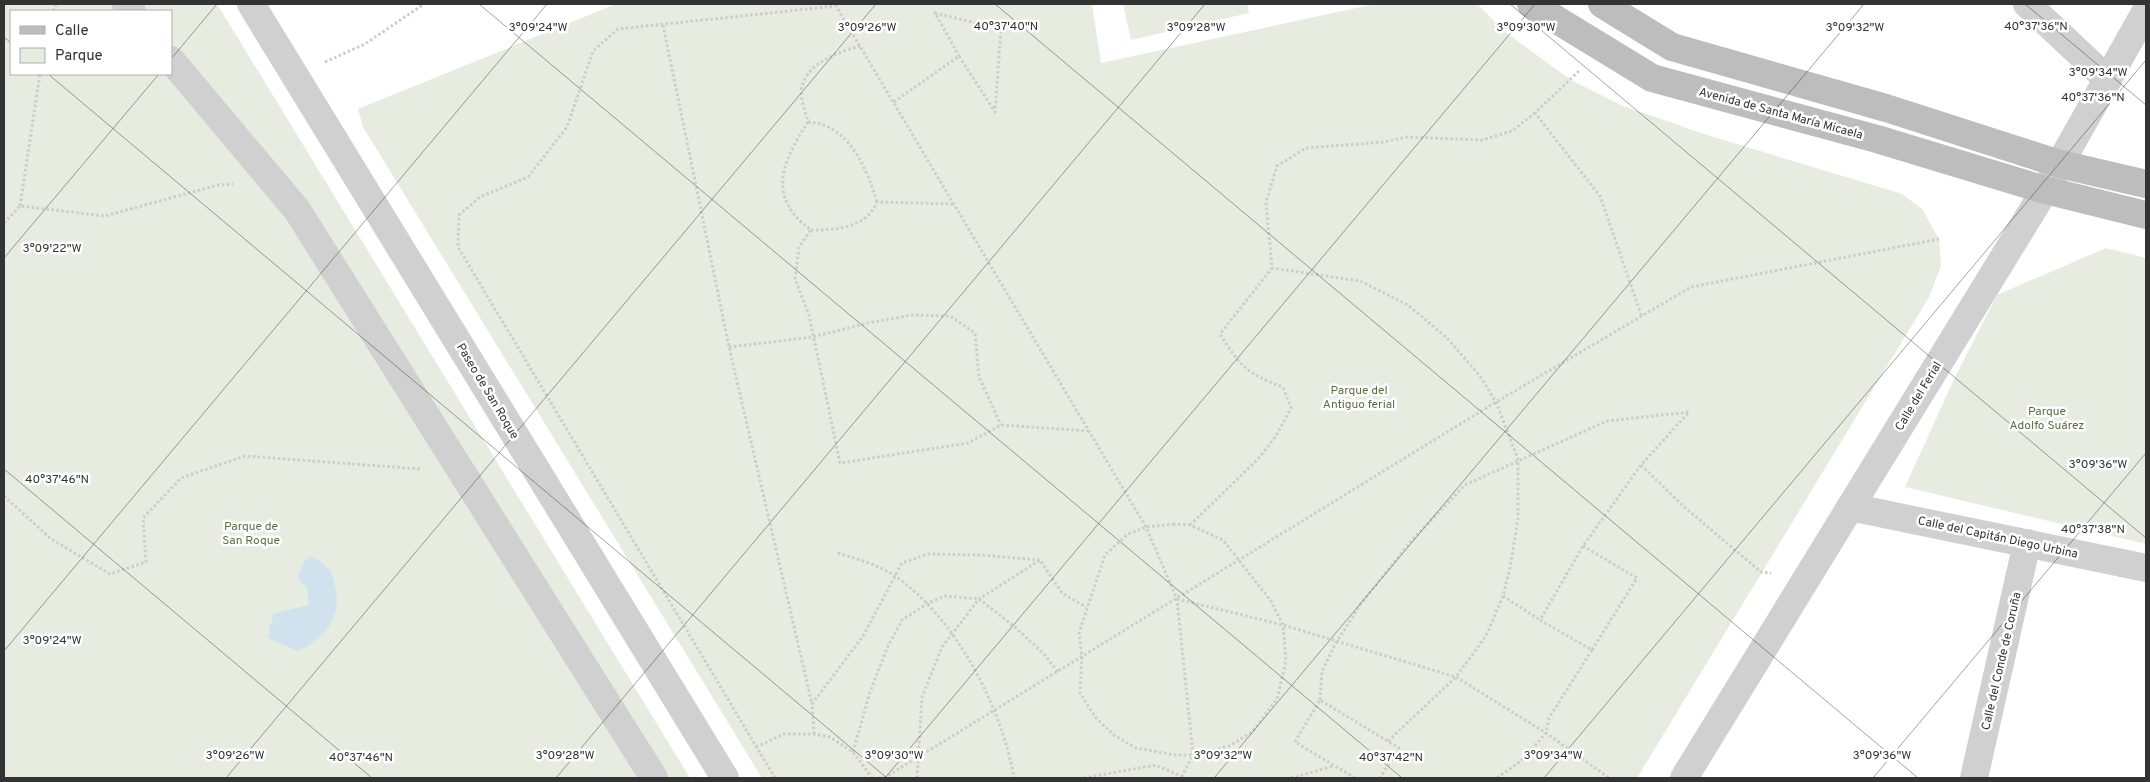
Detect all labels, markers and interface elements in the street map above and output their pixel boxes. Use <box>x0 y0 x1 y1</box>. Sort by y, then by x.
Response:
legend <box>10 10 172 75</box>
text: 40°37'40"N <box>974 19 1038 35</box>
text: 40°37'36"N <box>2004 19 2068 35</box>
text: 3°09'24"W <box>508 20 568 36</box>
text: 3°09'26"W <box>838 20 897 36</box>
text: 3°09'28"W <box>1166 20 1226 36</box>
text: 3°09'30"W <box>1496 20 1556 36</box>
text: 3°09'32"W <box>1826 20 1884 36</box>
text: Calle <box>55 22 89 41</box>
text: Parque <box>55 47 103 66</box>
text: 3°09'34"W <box>2068 65 2128 81</box>
street label: Avenida de Santa María Micaela <box>1697 84 1865 144</box>
text: 40°37'36"N <box>2061 90 2125 106</box>
text: 3°09'22"W <box>22 241 82 257</box>
street label: Paseo de San Roque <box>452 341 522 442</box>
street label: Calle del Ferial <box>1892 359 1946 434</box>
park label: Parque del Antiguo ferial <box>1323 383 1395 413</box>
park label: Parque Adolfo Suárez <box>2010 404 2084 434</box>
text: 3°09'36"W <box>2069 457 2127 473</box>
text: 40°37'46"N <box>25 472 89 488</box>
street label: Calle del Capitán Diego Urbina <box>1916 513 2079 563</box>
park label: Parque de San Roque <box>222 519 280 549</box>
text: 40°37'38"N <box>2061 522 2125 538</box>
street label: Calle del Conde de Coruña <box>1978 591 2026 732</box>
text: 3°09'24"W <box>22 633 82 649</box>
text: 3°09'26"W <box>206 748 265 764</box>
text: 3°09'28"W <box>535 748 595 764</box>
text: 3°09'30"W <box>864 748 924 764</box>
text: 3°09'32"W <box>1194 748 1252 764</box>
text: 3°09'34"W <box>1523 748 1583 764</box>
text: 3°09'36"W <box>1853 748 1911 764</box>
text: 40°37'46"N <box>329 750 393 766</box>
text: 40°37'42"N <box>1359 750 1423 766</box>

